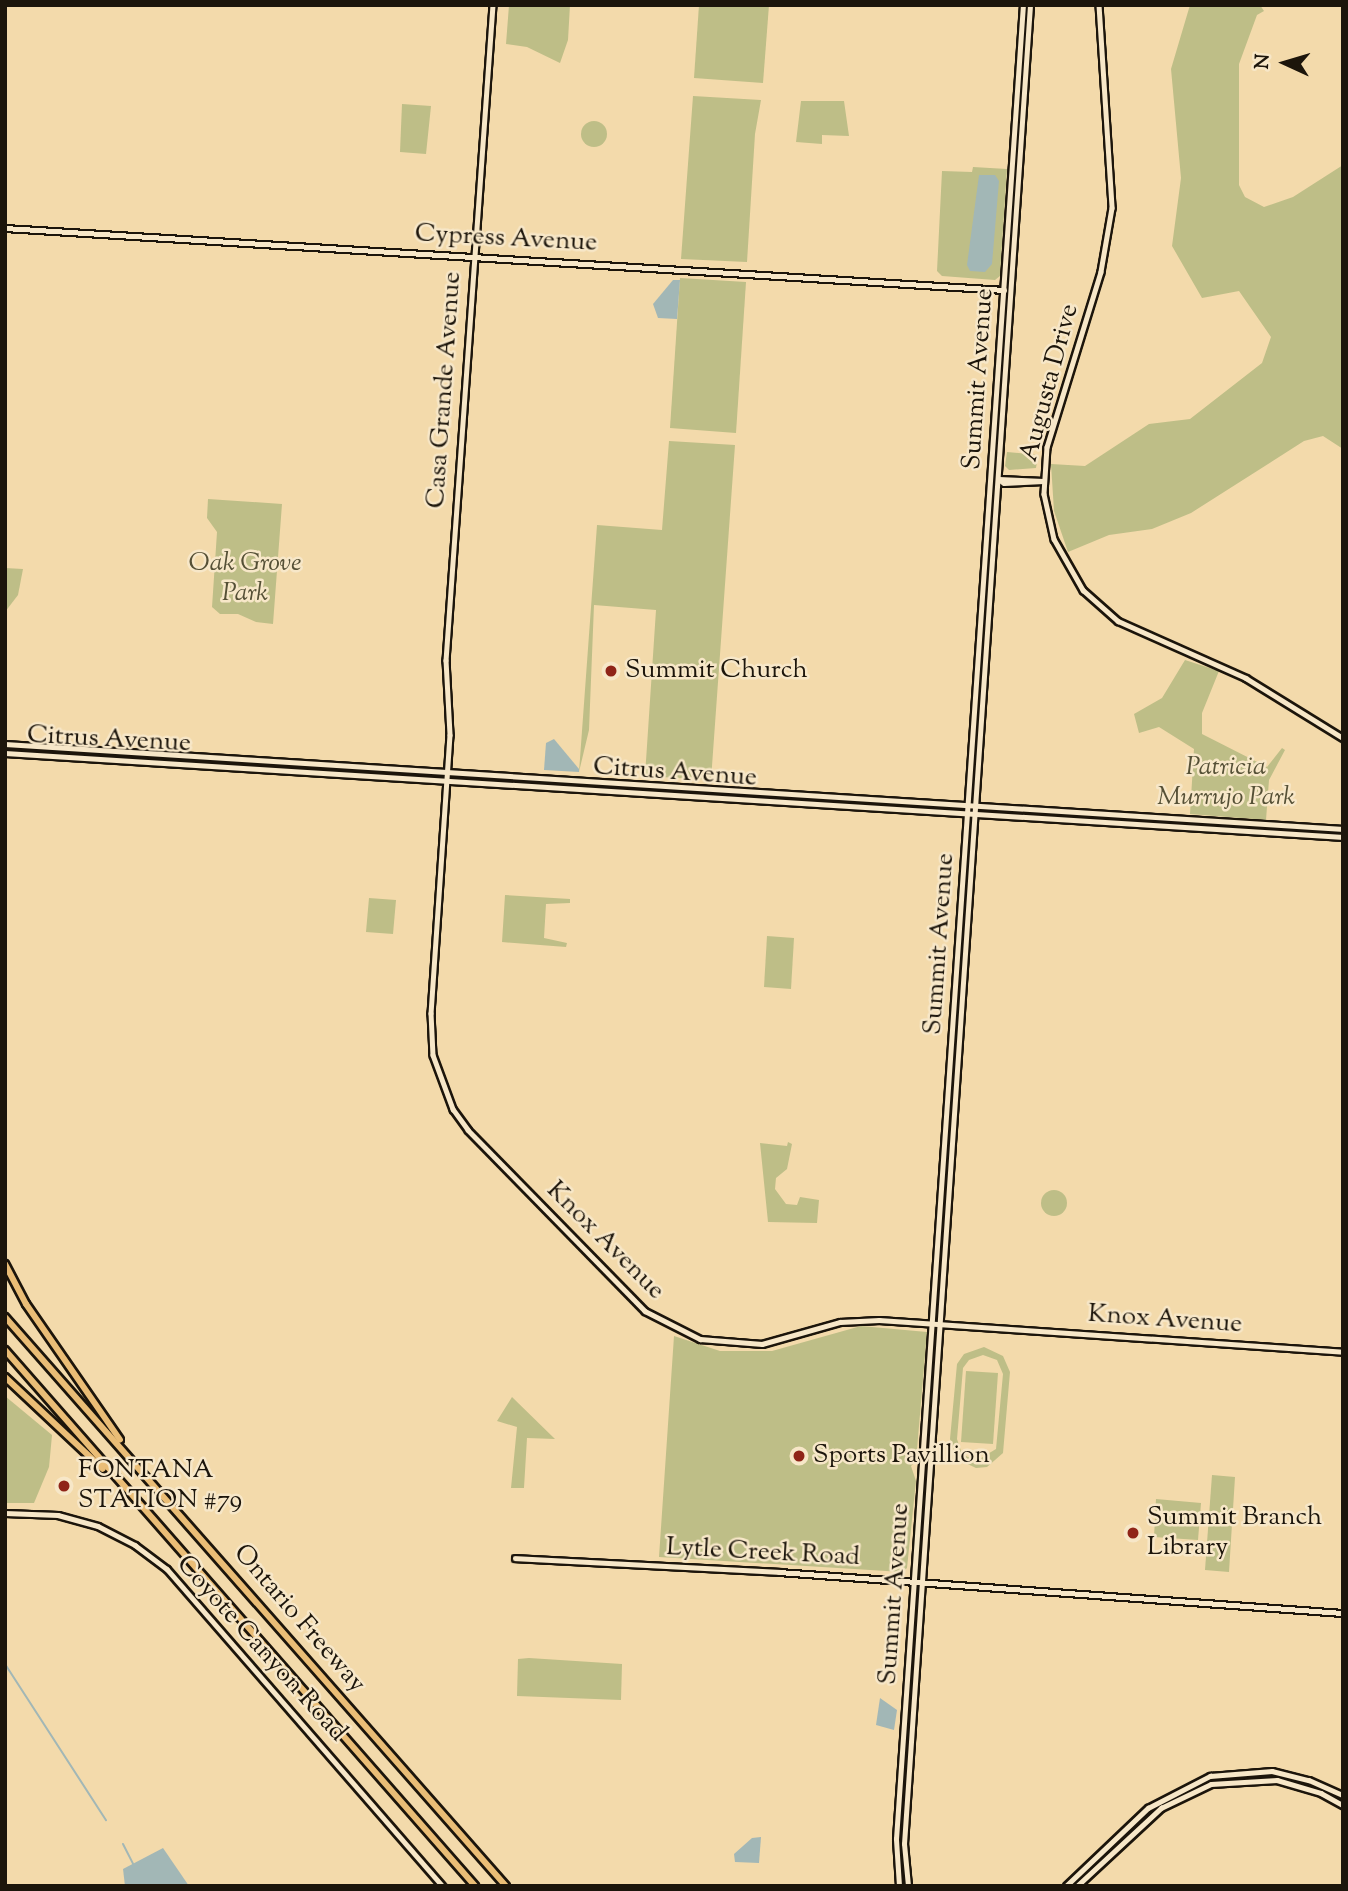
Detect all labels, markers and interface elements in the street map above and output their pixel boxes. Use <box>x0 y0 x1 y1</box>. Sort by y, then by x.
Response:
north arrow <box>1250 28 1320 98</box>
text: N <box>1250 53 1278 70</box>
street label: Cypress Avenue <box>414 219 598 259</box>
street label: Casa Grande Avenue <box>421 271 469 509</box>
street label: Summit Avenue <box>957 287 1001 471</box>
street label: Augusta Drive <box>1014 301 1086 465</box>
park label: Oak Grove Park <box>189 548 301 610</box>
place label: Summit Church <box>625 655 808 687</box>
marker: Summit Church <box>603 663 619 679</box>
street label: Citrus Avenue <box>26 720 192 760</box>
street label: Citrus Avenue <box>592 752 758 794</box>
park label: Patricia Murrujo Park <box>1157 752 1295 814</box>
street label: Summit Avenue <box>918 852 962 1036</box>
street label: Knox Avenue <box>539 1175 671 1307</box>
street label: Knox Avenue <box>1087 1299 1243 1341</box>
place label: Sports Pavillion <box>813 1440 990 1472</box>
marker: Sports Pavillion <box>791 1448 807 1464</box>
place label: FONTANA STATION #79 <box>78 1455 242 1516</box>
marker: FONTANA STATION #79 <box>56 1478 72 1494</box>
street label: Summit Avenue <box>873 1502 917 1686</box>
place label: Summit Branch Library <box>1147 1502 1322 1564</box>
marker: Summit Branch Library <box>1125 1525 1141 1541</box>
street label: Lytle Creek Road <box>665 1532 861 1574</box>
street label: Ontario Freeway <box>226 1539 372 1699</box>
street label: Coyote Canyon Road <box>169 1549 353 1749</box>

